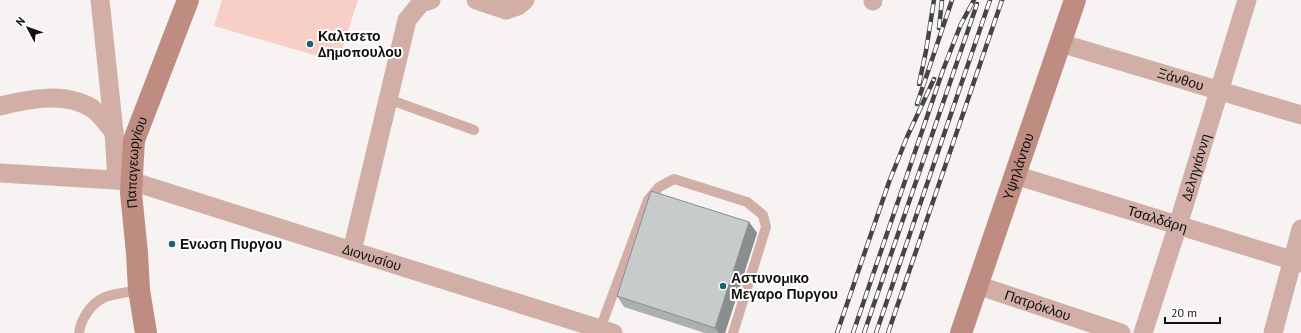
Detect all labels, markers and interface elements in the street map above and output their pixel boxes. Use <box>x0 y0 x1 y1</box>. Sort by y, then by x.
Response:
north arrow <box>8 8 48 48</box>
text: N <box>13 14 28 29</box>
place label: Καλτσετο Δημοπουλου <box>318 27 402 61</box>
marker: Καλτσετο Δημοπουλου <box>305 39 315 49</box>
street label: Ξάνθου <box>1155 64 1206 94</box>
street label: Παπαγεωργίου <box>122 114 151 209</box>
street label: Υψηλάντου <box>998 131 1038 202</box>
street label: Δεληγιάννη <box>1177 132 1214 203</box>
street label: Τσαλδάρη <box>1125 201 1190 237</box>
place label: Ενωση Πυργου <box>180 235 282 253</box>
marker: Ενωση Πυργου <box>167 239 177 249</box>
street label: Διονυσίου <box>340 240 404 275</box>
place label: Αστυνομικο Μεγαρο Πυργου <box>731 269 838 303</box>
marker: Αστυνομικο Μεγαρο Πυργου <box>718 281 728 291</box>
street label: Πατρόκλου <box>1002 286 1073 325</box>
scale bar <box>1165 299 1220 325</box>
text: 20 m <box>1171 305 1197 320</box>

